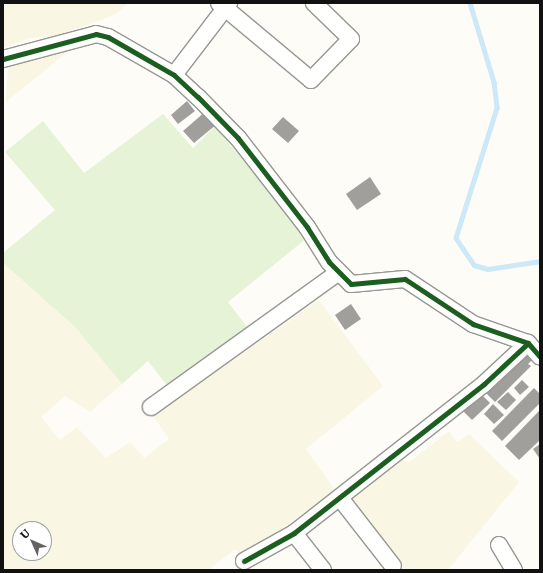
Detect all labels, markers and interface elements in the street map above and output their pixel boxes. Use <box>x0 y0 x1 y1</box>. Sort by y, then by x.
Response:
north arrow <box>12 521 52 561</box>
text: U <box>16 525 33 542</box>

